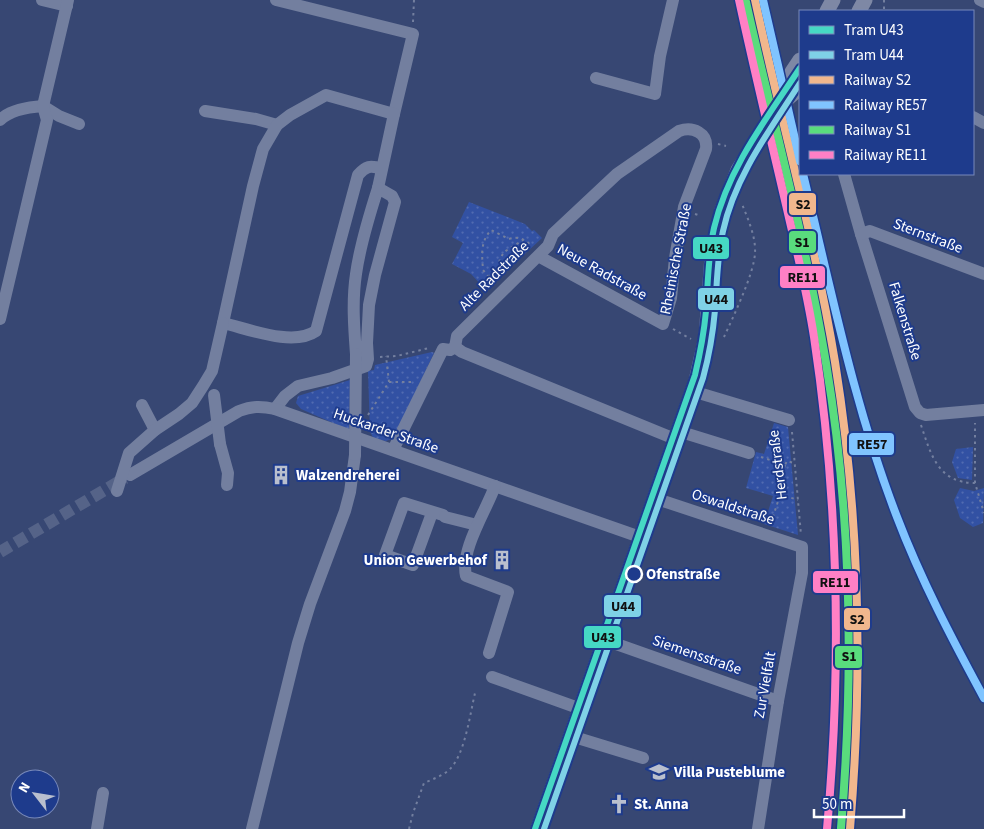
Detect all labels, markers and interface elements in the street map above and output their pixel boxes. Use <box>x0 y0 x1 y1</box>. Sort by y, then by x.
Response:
legend <box>799 10 974 175</box>
text: Tram U43 <box>844 20 904 41</box>
text: Tram U44 <box>844 45 904 66</box>
text: Railway S2 <box>844 70 911 91</box>
text: Railway RE57 <box>844 95 927 116</box>
text: Railway S1 <box>844 120 911 141</box>
text: Railway RE11 <box>844 145 927 166</box>
line badge: S2 <box>788 192 817 216</box>
text: S2 <box>795 195 811 215</box>
street label: Rheinische Straße <box>655 202 697 316</box>
street label: Sternstraße <box>890 213 966 259</box>
line badge: S1 <box>788 230 817 254</box>
text: S1 <box>794 233 810 253</box>
street label: Alte Radstraße <box>454 236 534 316</box>
line badge: U43 <box>692 236 730 260</box>
street label: Neue Radstraße <box>553 239 651 305</box>
text: U43 <box>699 239 723 259</box>
line badge: RE11 <box>779 265 826 289</box>
text: RE11 <box>787 268 819 288</box>
street label: Falkenstraße <box>883 279 927 363</box>
line badge: U44 <box>697 287 735 311</box>
text: U44 <box>704 290 729 310</box>
street label: Huckarder Straße <box>331 403 441 459</box>
street label: Herdstraße <box>763 429 793 501</box>
line badge: RE57 <box>848 432 895 456</box>
text: RE57 <box>856 435 888 455</box>
building icon: Walzendreherei <box>270 464 292 486</box>
place label: Walzendreherei <box>296 465 400 486</box>
street label: Oswaldstraße <box>689 484 777 530</box>
building icon: Union Gewerbehof <box>491 549 513 571</box>
place label: Union Gewerbehof <box>364 550 488 571</box>
place label: Ofenstraße <box>646 564 721 585</box>
marker: Ofenstraße <box>625 565 643 583</box>
line badge: RE11 <box>812 570 859 594</box>
text: RE11 <box>819 573 851 593</box>
line badge: U44 <box>603 594 642 618</box>
text: U44 <box>611 597 636 617</box>
line badge: S2 <box>843 607 871 631</box>
text: S2 <box>849 610 865 630</box>
line badge: U43 <box>583 625 622 649</box>
text: U43 <box>591 628 615 648</box>
street label: Siemensstraße <box>650 630 744 680</box>
line badge: S1 <box>834 645 863 669</box>
text: S1 <box>841 647 857 667</box>
street label: Zur Vielfalt <box>749 650 781 720</box>
school or university icon: Villa Pusteblume <box>648 761 670 783</box>
place label: Villa Pusteblume <box>673 762 785 783</box>
north arrow <box>10 769 60 819</box>
text: N <box>14 779 36 797</box>
scale bar <box>814 786 904 818</box>
church icon: St. Anna <box>608 793 630 815</box>
place label: St. Anna <box>634 794 689 815</box>
text: 50 m <box>822 794 852 815</box>

